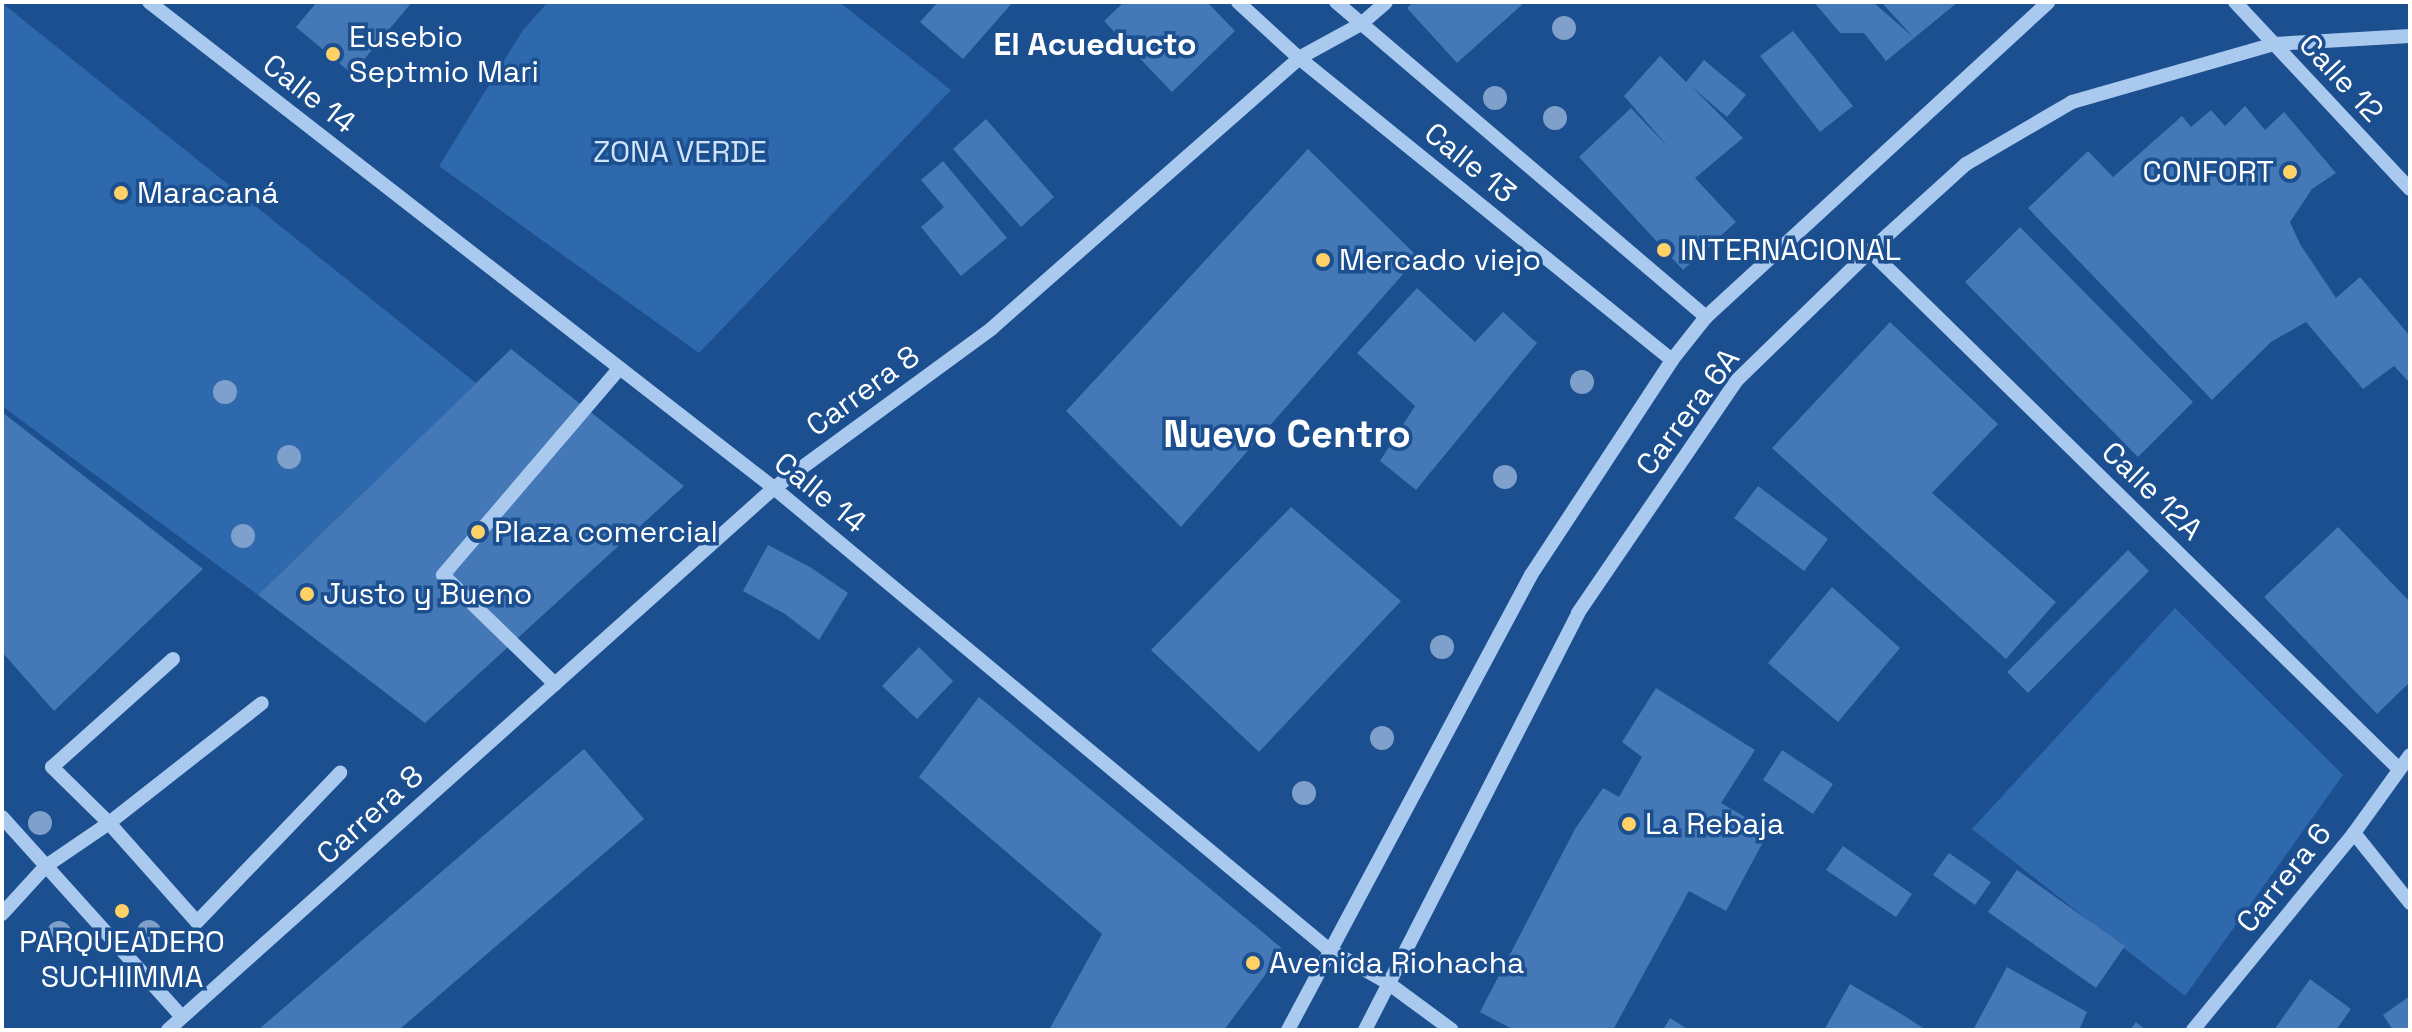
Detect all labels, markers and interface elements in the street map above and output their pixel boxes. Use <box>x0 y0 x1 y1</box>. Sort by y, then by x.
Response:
place label: Eusebio Septmio Mari <box>349 19 539 90</box>
district label: El Acueducto <box>993 25 1197 63</box>
street label: Calle 12 <box>2291 26 2391 130</box>
marker: Eusebio Septmio Mari <box>324 45 342 63</box>
street label: Calle 14 <box>255 47 363 141</box>
street label: Calle 13 <box>1417 115 1523 211</box>
park label: ZONA VERDE <box>593 134 767 170</box>
place label: CONFORT <box>2142 154 2274 190</box>
marker: CONFORT <box>2281 163 2299 181</box>
place label: Maracaná <box>137 175 279 211</box>
marker: Maracaná <box>112 184 130 202</box>
place label: INTERNACIONAL <box>1680 232 1901 268</box>
marker: INTERNACIONAL <box>1655 241 1673 259</box>
place label: Mercado viejo <box>1339 242 1541 278</box>
marker: Mercado viejo <box>1314 251 1332 269</box>
street label: Carrera 8 <box>800 338 926 444</box>
street label: Carrera 6A <box>1629 342 1747 482</box>
district label: Nuevo Centro <box>1163 412 1411 458</box>
street label: Calle 12A <box>2094 434 2210 548</box>
street label: Calle 14 <box>767 445 873 541</box>
place label: Plaza comercial <box>494 514 718 550</box>
marker: Plaza comercial <box>469 523 487 541</box>
place label: Justo y Bueno <box>323 576 532 612</box>
marker: Justo y Bueno <box>298 585 316 603</box>
street label: Carrera 8 <box>309 758 431 872</box>
place label: La Rebaja <box>1645 806 1784 842</box>
marker: La Rebaja <box>1620 815 1638 833</box>
street label: Carrera 6 <box>2229 816 2339 940</box>
marker: PARQUEADERO SUCHIIMMA <box>113 902 131 920</box>
place label: PARQUEADERO SUCHIIMMA <box>19 924 225 994</box>
place label: Avenida Riohacha <box>1269 945 1524 981</box>
marker: Avenida Riohacha <box>1244 954 1262 972</box>

